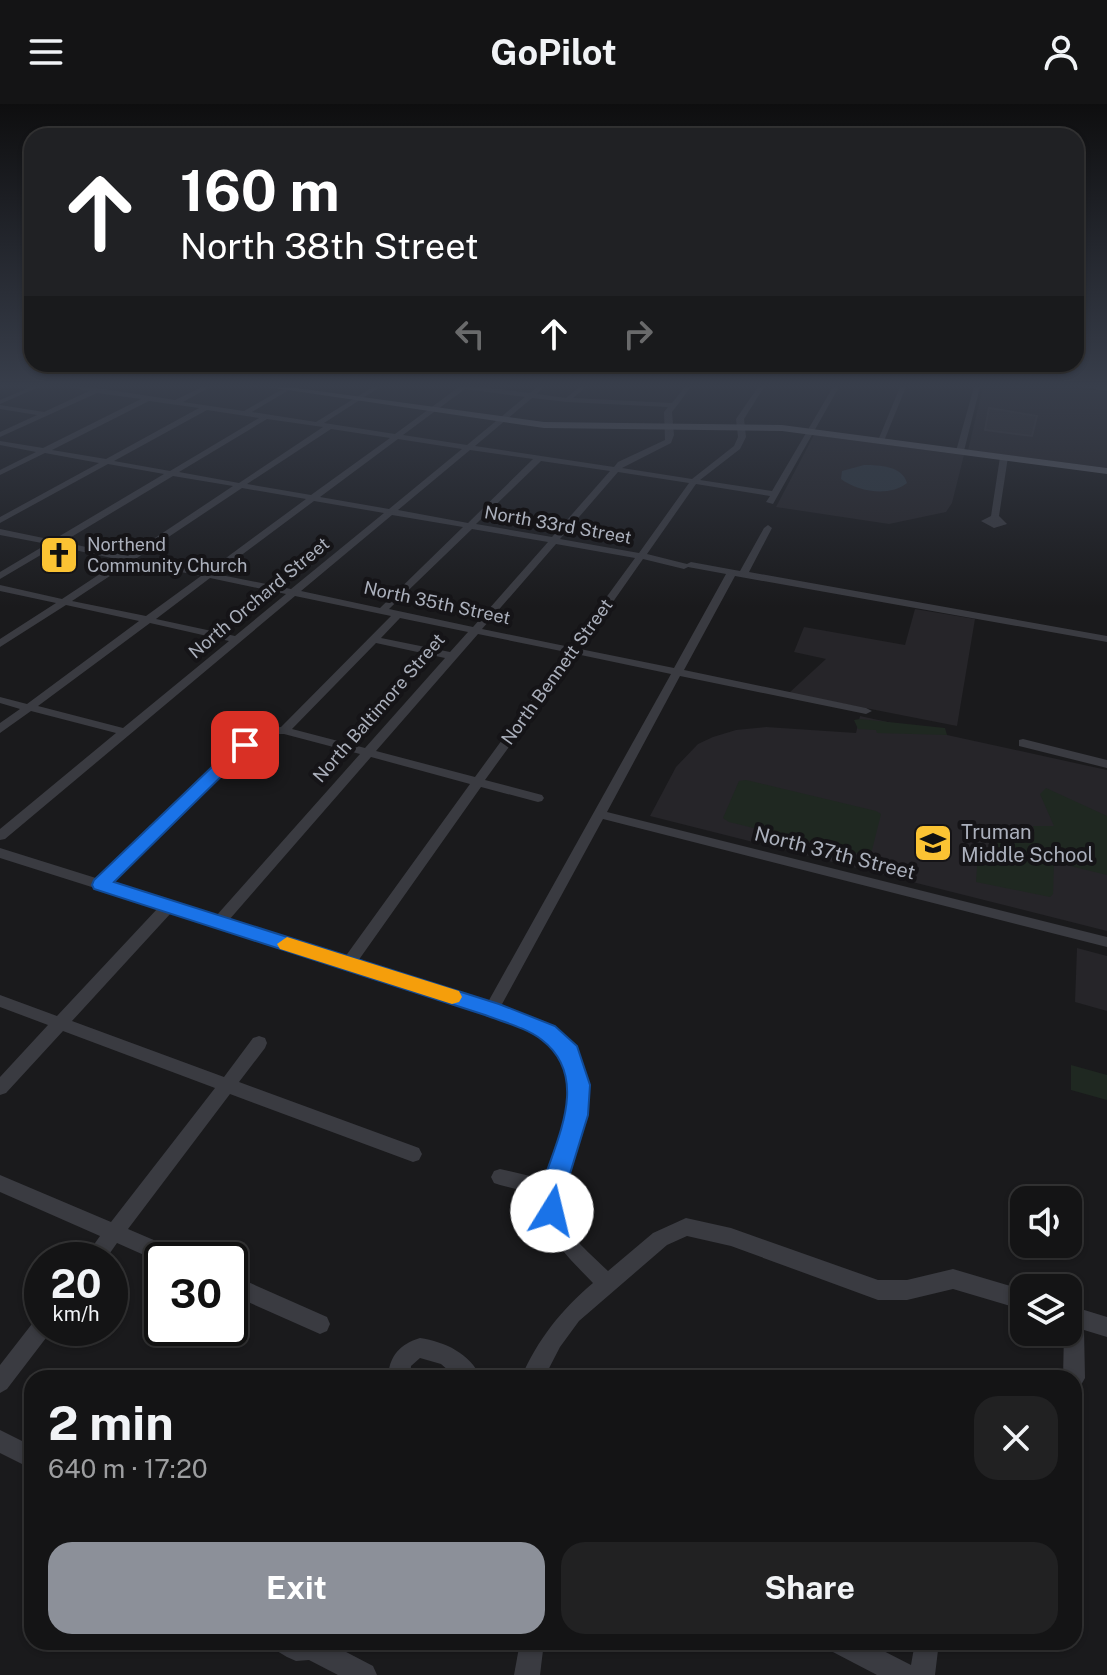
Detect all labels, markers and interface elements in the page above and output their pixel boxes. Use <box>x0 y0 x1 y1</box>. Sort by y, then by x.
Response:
icon: menu <box>24 30 68 74</box>
icon: person <box>1039 30 1083 74</box>
text: GoPilot <box>490 31 617 73</box>
text: 160 m <box>180 158 340 224</box>
icon: ahead <box>48 160 152 264</box>
text: North 38th Street <box>180 225 479 267</box>
icon: left <box>448 312 492 356</box>
icon: ahead <box>532 312 576 356</box>
icon: right <box>616 312 660 356</box>
street label: North 33rd Street <box>483 501 633 548</box>
street label: North Orchard Street <box>184 533 333 662</box>
church icon: Northend Community Church <box>38 534 80 576</box>
place label: Northend Community Church <box>87 534 247 576</box>
street label: North 35th Street <box>362 577 512 628</box>
street label: North Bennett Street <box>497 595 617 749</box>
street label: North Baltimore Street <box>308 629 449 786</box>
pin <box>211 711 279 779</box>
icon: arrive <box>223 723 267 767</box>
place label: Truman Middle School <box>961 820 1094 867</box>
street label: North 37th Street <box>752 821 918 885</box>
school or university icon: Truman Middle School <box>912 822 954 864</box>
position arrow <box>510 1169 594 1253</box>
map controls <box>1010 1186 1082 1346</box>
button: sound <box>1010 1186 1082 1258</box>
speed limit sign: 30 <box>144 1242 248 1346</box>
text: 20 <box>50 1260 102 1307</box>
button: layers <box>1010 1274 1082 1346</box>
text: km/h <box>52 1302 100 1326</box>
text: 2 min <box>48 1394 174 1451</box>
button: close <box>974 1396 1058 1480</box>
text: 640 m · 17:20 <box>48 1453 208 1484</box>
button: Exit <box>48 1542 545 1634</box>
button: Share <box>561 1542 1058 1634</box>

